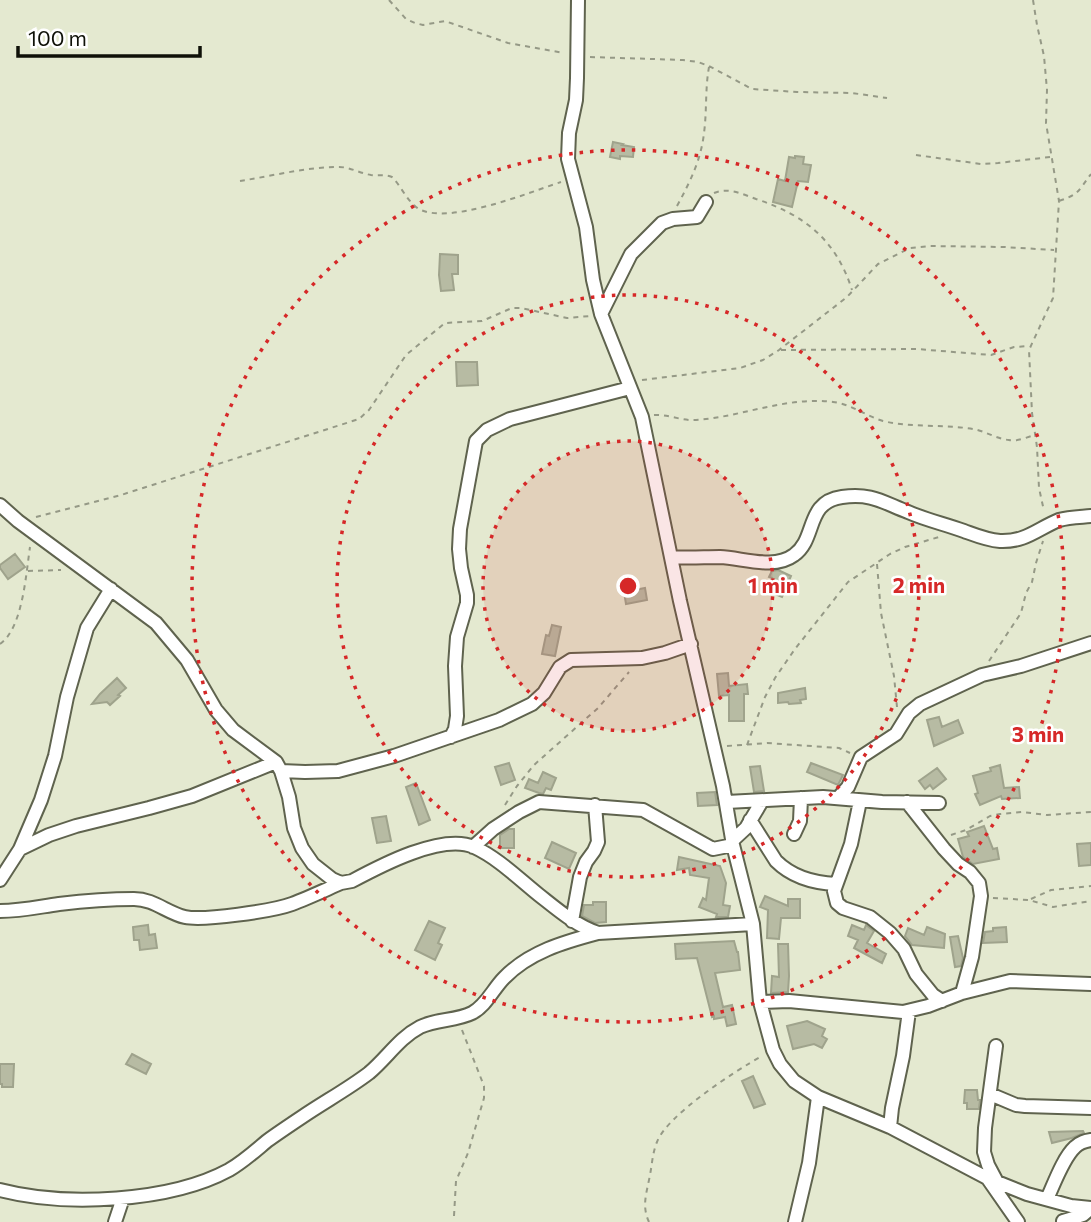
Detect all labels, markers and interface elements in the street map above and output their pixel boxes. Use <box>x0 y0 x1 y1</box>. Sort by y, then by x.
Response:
scale bar <box>18 14 200 58</box>
text: 100 m <box>28 25 87 50</box>
text: 1 min <box>748 572 798 597</box>
text: 2 min <box>893 572 945 597</box>
centre of rings <box>616 574 640 598</box>
text: 3 min <box>1012 721 1064 746</box>

